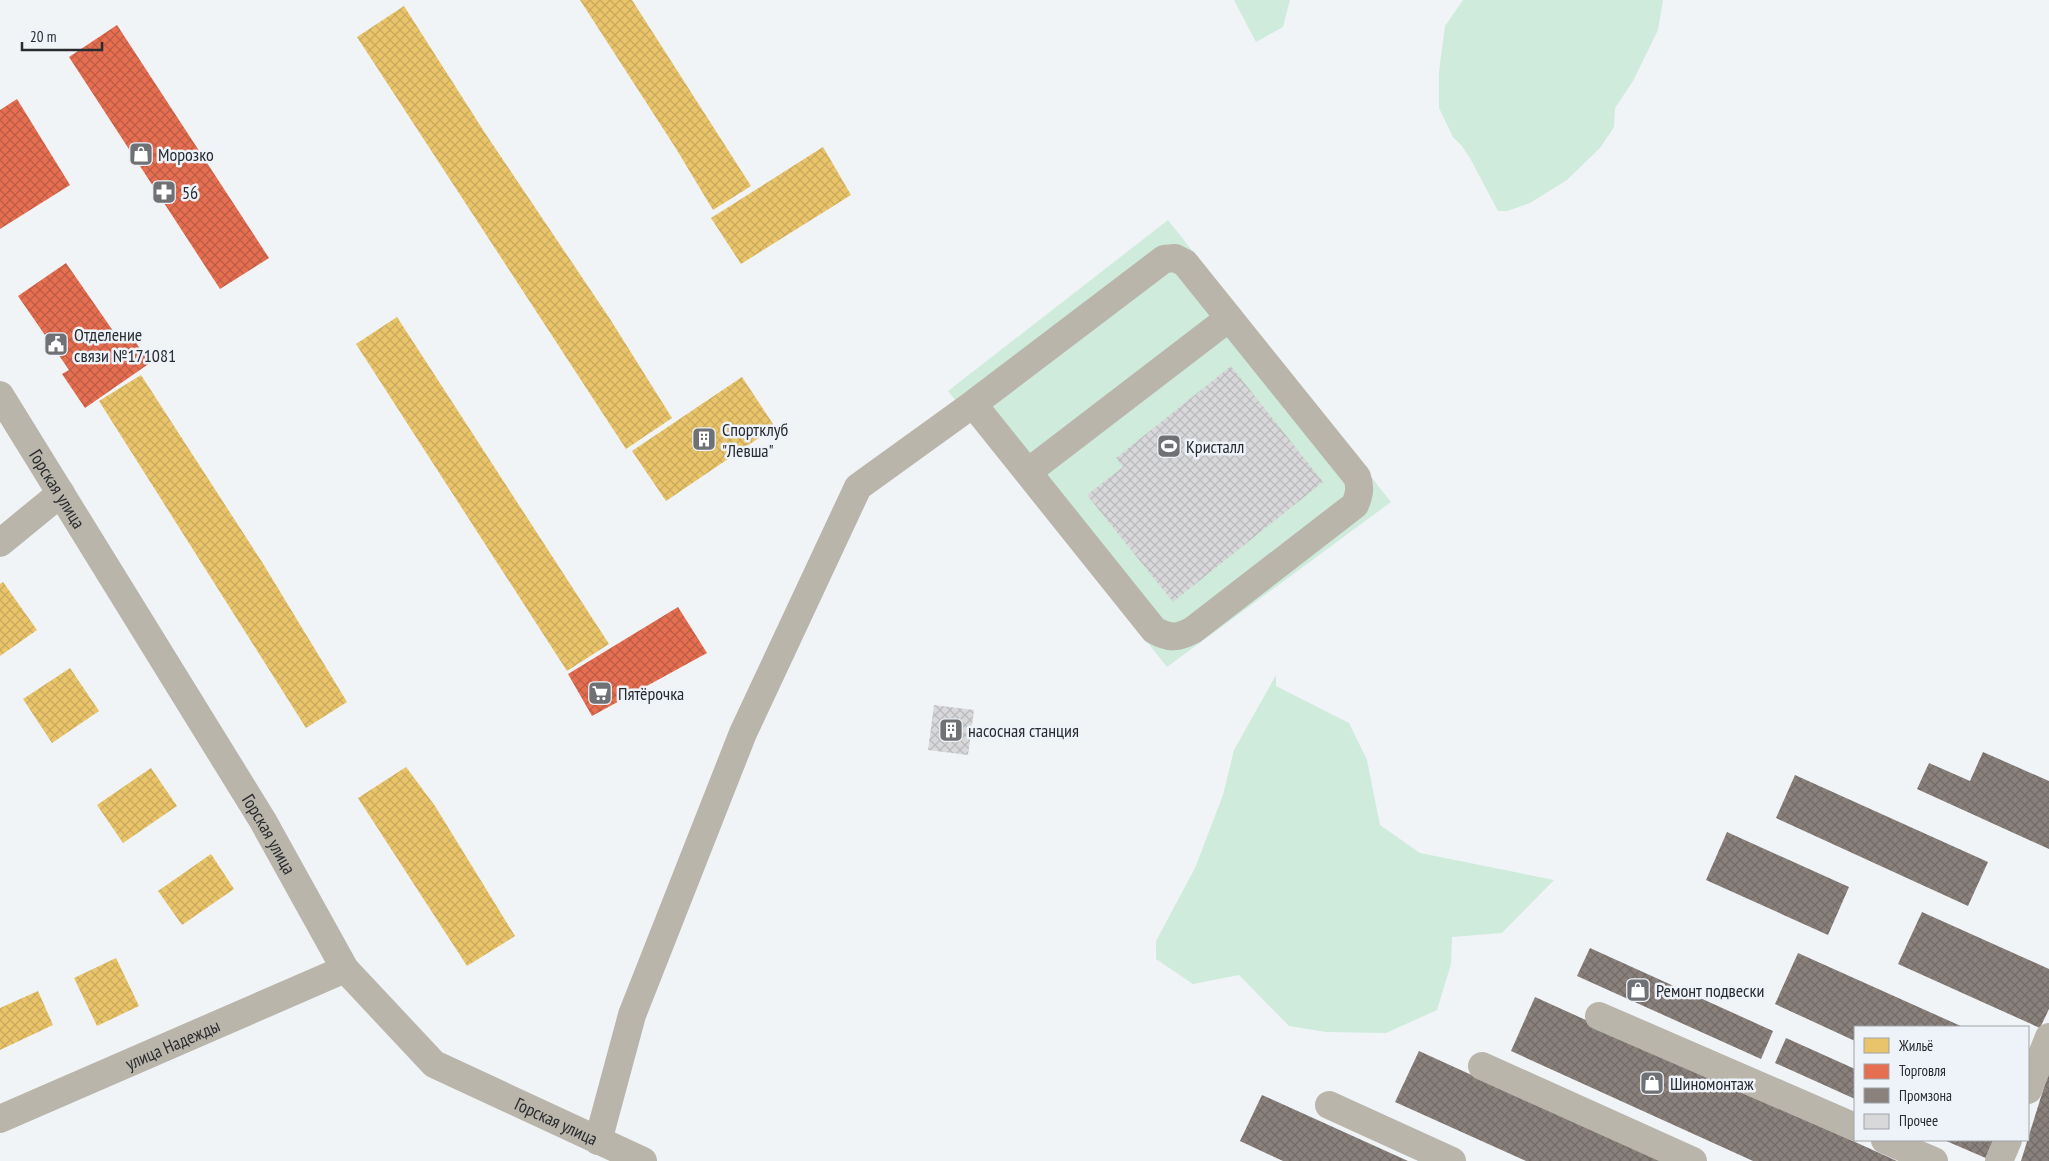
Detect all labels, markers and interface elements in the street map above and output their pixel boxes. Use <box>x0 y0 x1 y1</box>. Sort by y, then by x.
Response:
scale bar <box>22 20 102 52</box>
text: 20 m <box>30 27 56 46</box>
shop icon: Морозко <box>128 141 154 167</box>
place label: Морозко <box>158 143 214 166</box>
pharmacy icon: 56 <box>151 179 177 205</box>
place label: 56 <box>182 181 198 204</box>
place label: Отделение связи №171081 <box>74 323 176 367</box>
public building icon: Отделение связи №171081 <box>43 331 69 357</box>
place label: Спортклуб "Левша" <box>722 418 789 462</box>
building icon: Спортклуб "Левша" <box>691 426 717 452</box>
sports icon: Кристалл <box>1156 433 1182 459</box>
place label: Кристалл <box>1186 435 1244 458</box>
street label: Горская улица <box>25 445 91 532</box>
supermarket icon: Пятёрочка <box>587 680 613 706</box>
place label: Пятёрочка <box>618 682 684 705</box>
building icon: насосная станция <box>938 717 964 743</box>
place label: насосная станция <box>968 719 1079 742</box>
street label: Горская улица <box>237 789 302 878</box>
shop icon: Ремонт подвески <box>1625 977 1651 1003</box>
place label: Ремонт подвески <box>1656 979 1764 1002</box>
street label: улица Надежды <box>122 1013 223 1075</box>
legend <box>1854 1026 2029 1141</box>
text: Жильё <box>1898 1036 1933 1055</box>
text: Торговля <box>1899 1061 1946 1080</box>
shop icon: Шиномонтаж <box>1639 1070 1665 1096</box>
place label: Шиномонтаж <box>1670 1072 1754 1095</box>
text: Промзона <box>1899 1086 1952 1105</box>
street label: Горская улица <box>511 1092 602 1150</box>
text: Прочее <box>1899 1111 1938 1130</box>

